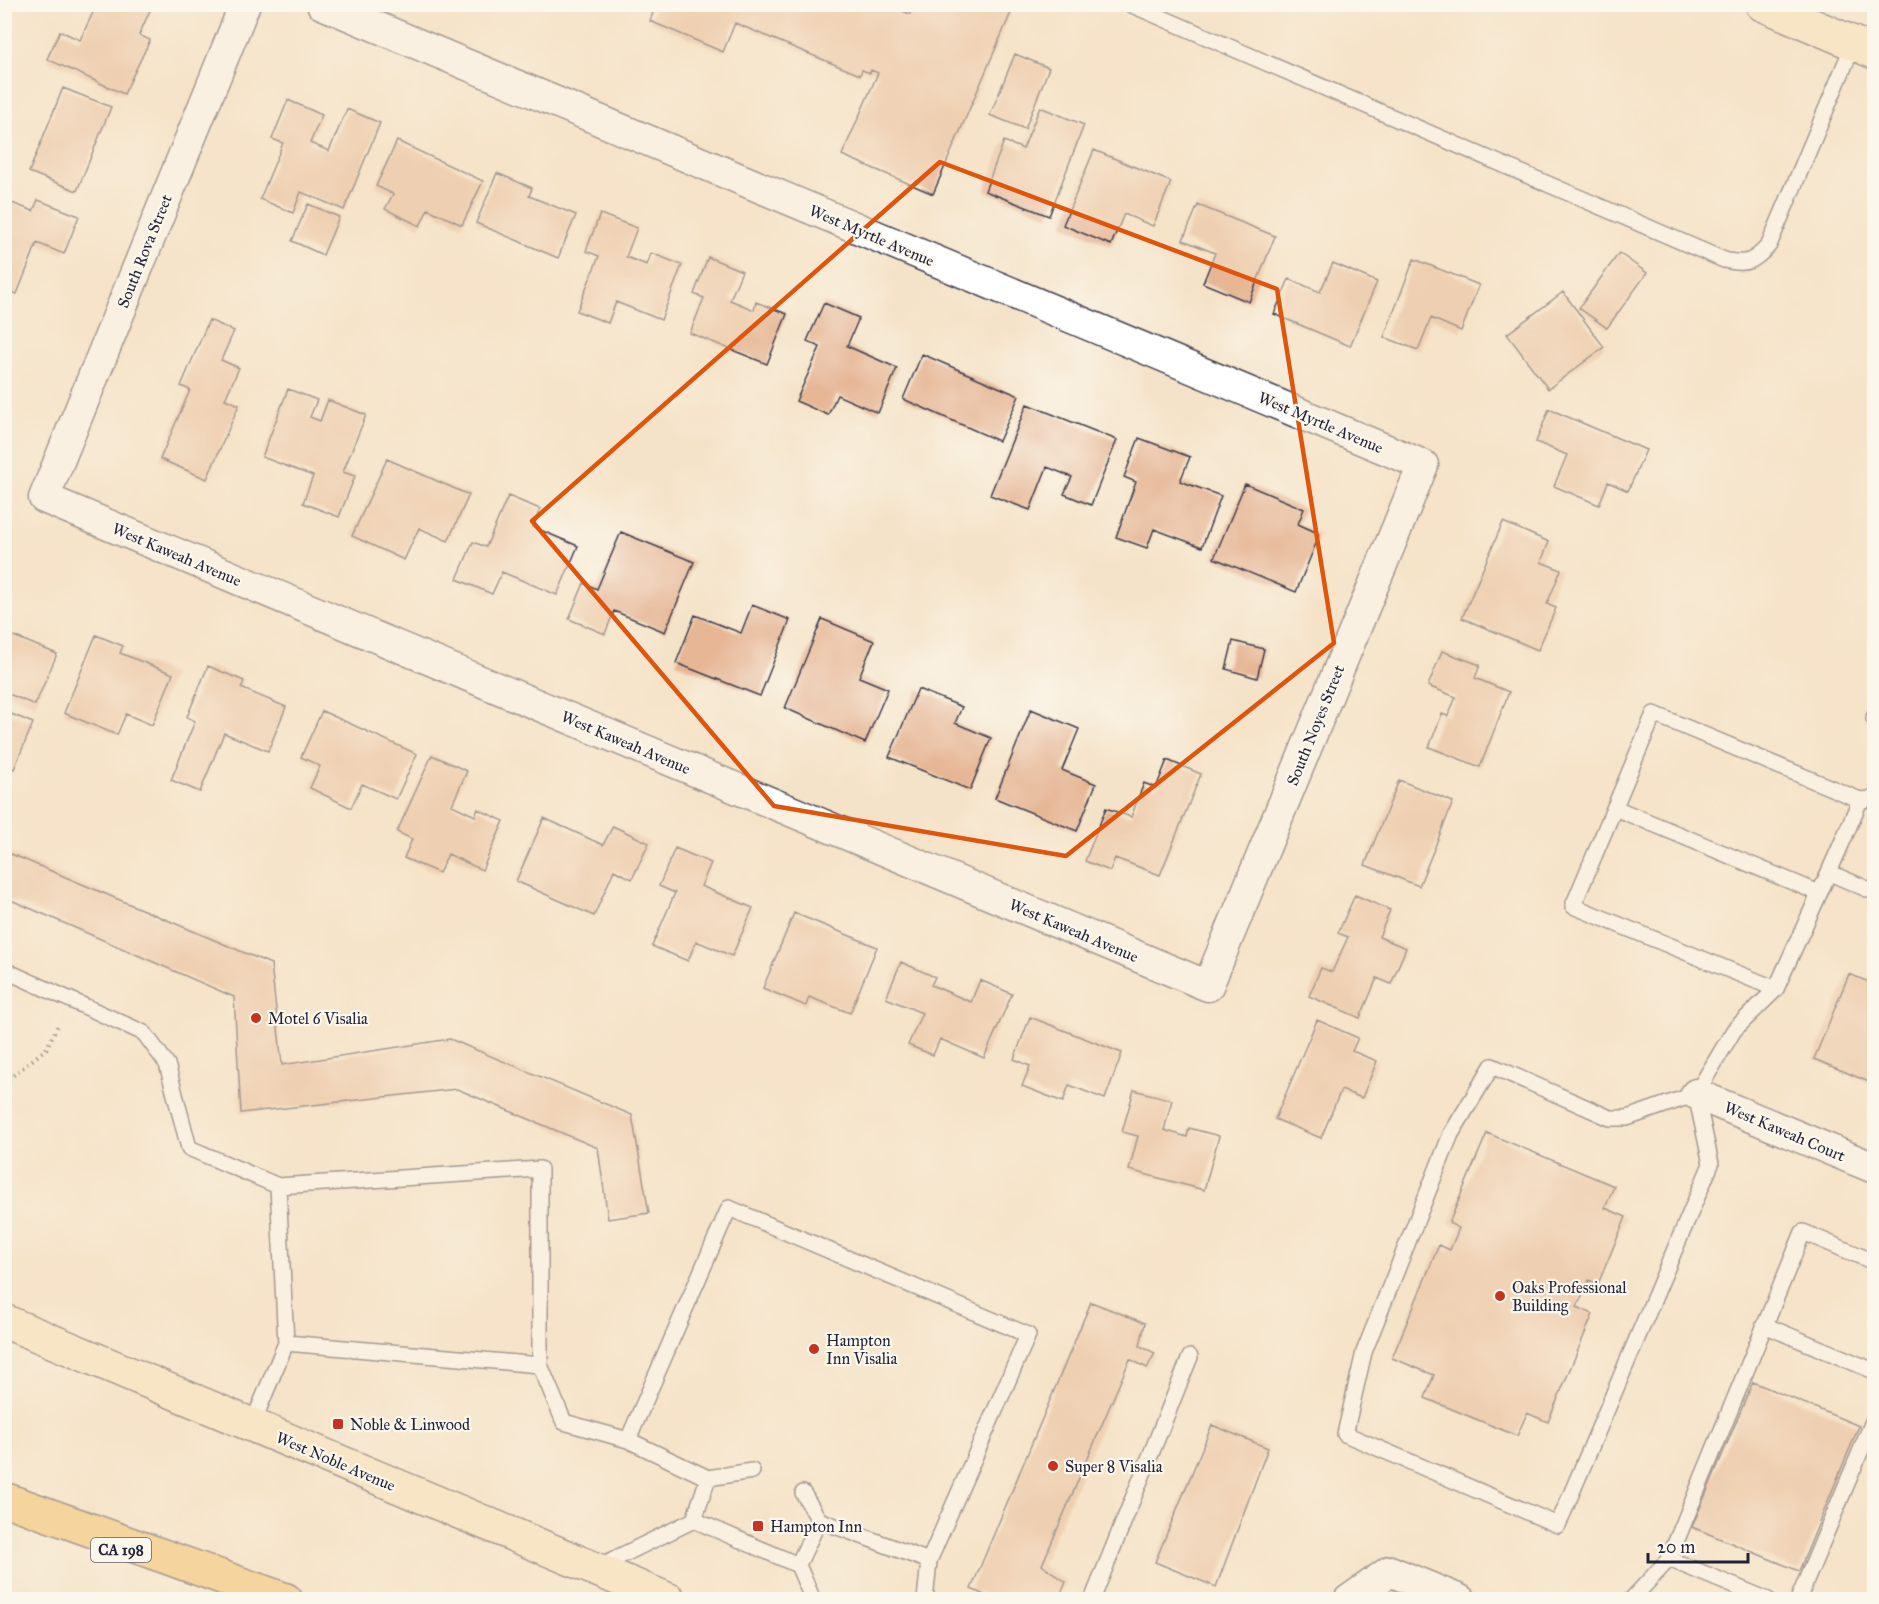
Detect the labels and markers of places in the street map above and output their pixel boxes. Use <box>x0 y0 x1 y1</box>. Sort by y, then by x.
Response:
place label: Motel 6 Visalia <box>268 1009 368 1028</box>
marker: Motel 6 Visalia <box>249 1011 263 1025</box>
place label: Oaks Professional Building <box>1512 1278 1627 1316</box>
marker: Oaks Professional Building <box>1493 1289 1507 1303</box>
place label: Hampton Inn Visalia <box>826 1331 897 1368</box>
marker: Hampton Inn Visalia <box>807 1342 821 1356</box>
place label: Noble & Linwood <box>350 1415 470 1434</box>
marker: Noble & Linwood <box>331 1417 345 1431</box>
place label: Super 8 Visalia <box>1065 1457 1163 1476</box>
marker: Super 8 Visalia <box>1046 1459 1060 1473</box>
place label: Hampton Inn <box>770 1517 863 1536</box>
marker: Hampton Inn <box>751 1519 765 1533</box>

